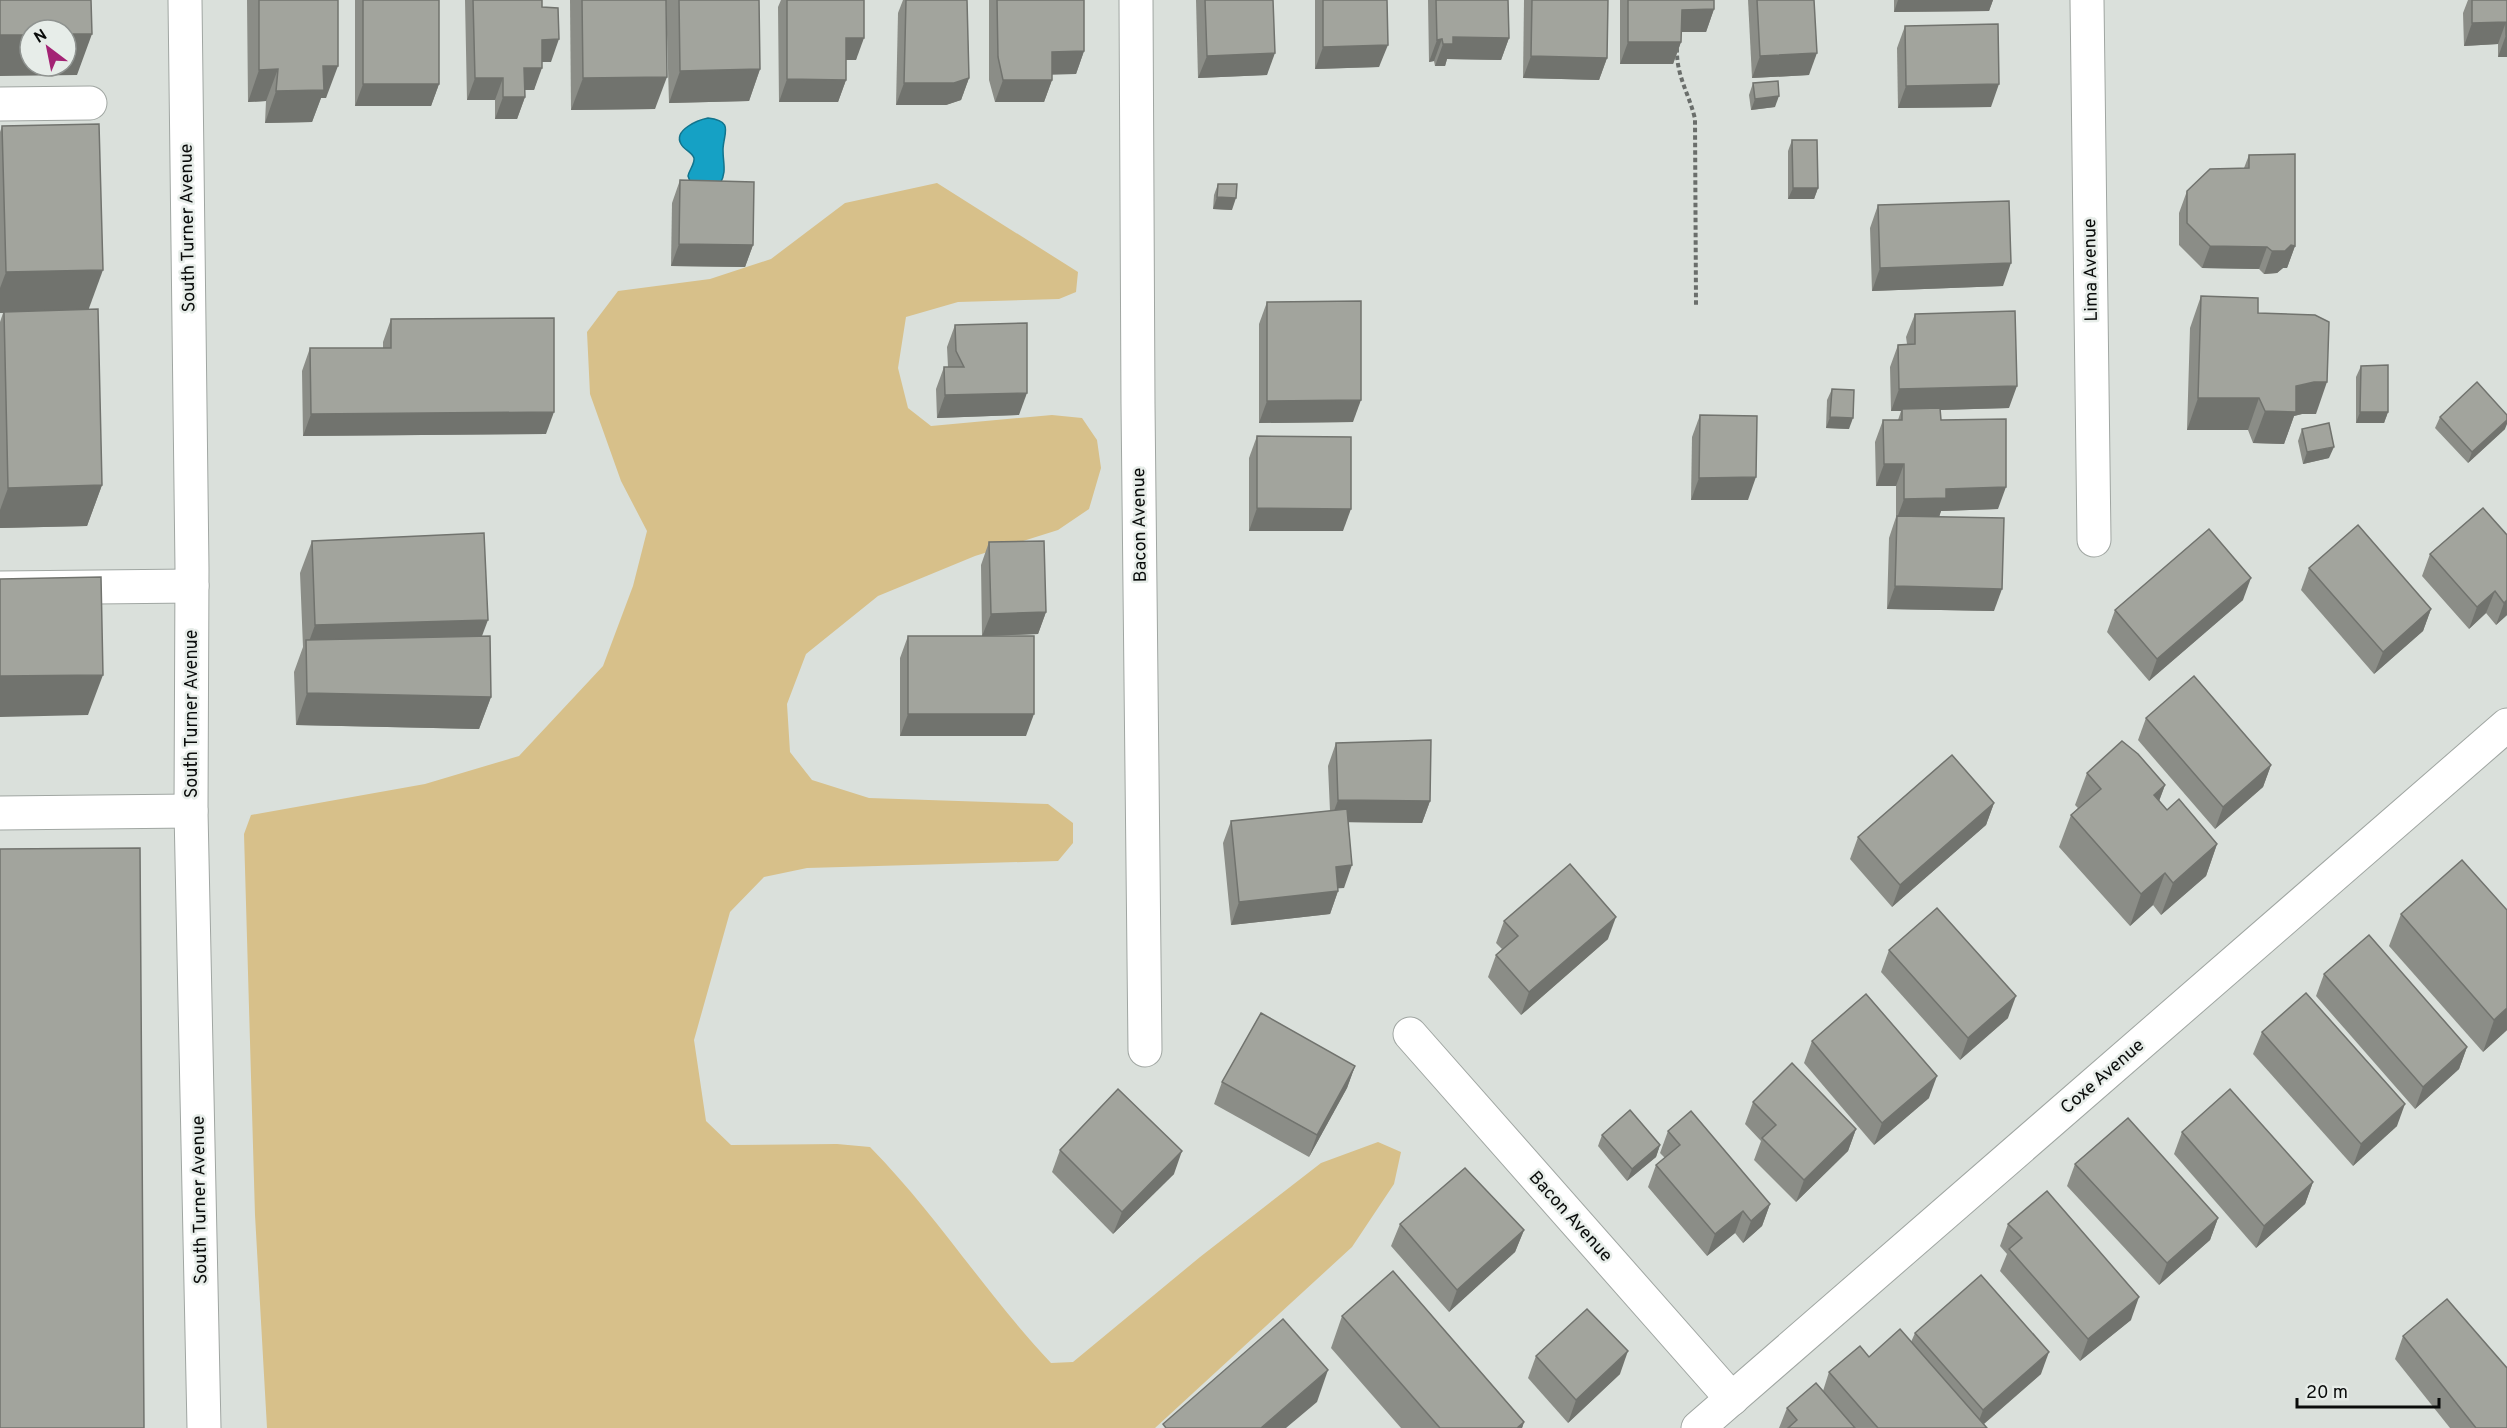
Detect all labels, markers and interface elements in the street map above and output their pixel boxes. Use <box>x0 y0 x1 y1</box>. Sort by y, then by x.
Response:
north arrow <box>18 18 78 78</box>
text: N <box>31 25 51 49</box>
street label: South Turner Avenue <box>176 143 201 312</box>
street label: Lima Avenue <box>2079 218 2104 322</box>
street label: Bacon Avenue <box>1128 467 1153 582</box>
street label: South Turner Avenue <box>181 630 204 798</box>
street label: Coxe Avenue <box>2056 1034 2150 1120</box>
street label: South Turner Avenue <box>188 1115 213 1284</box>
street label: Bacon Avenue <box>1523 1167 1617 1267</box>
scale bar <box>2297 1371 2440 1409</box>
text: 20 m <box>2306 1382 2348 1405</box>

